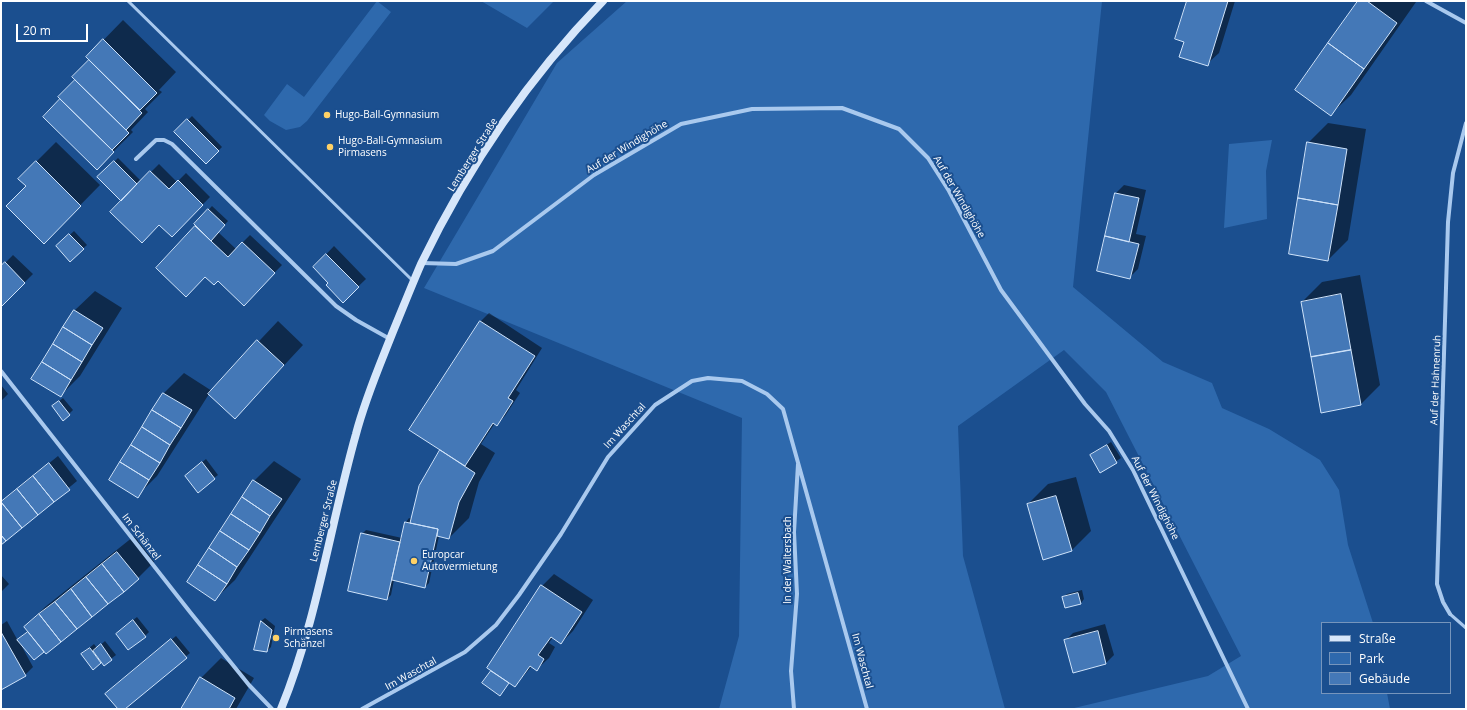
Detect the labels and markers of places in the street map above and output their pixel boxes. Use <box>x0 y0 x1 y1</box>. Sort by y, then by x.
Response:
place label: Hugo-Ball-Gymnasium <box>335 109 439 121</box>
marker: Hugo-Ball-Gymnasium <box>322 110 332 120</box>
place label: Hugo-Ball-Gymnasium Pirmasens <box>338 135 442 158</box>
marker: Hugo-Ball-Gymnasium Pirmasens <box>325 142 335 152</box>
place label: Europcar Autovermietung <box>422 549 497 572</box>
marker: Europcar Autovermietung <box>409 556 419 566</box>
place label: Pirmasens Schänzel <box>284 626 333 650</box>
marker: Pirmasens Schänzel <box>271 633 281 643</box>

